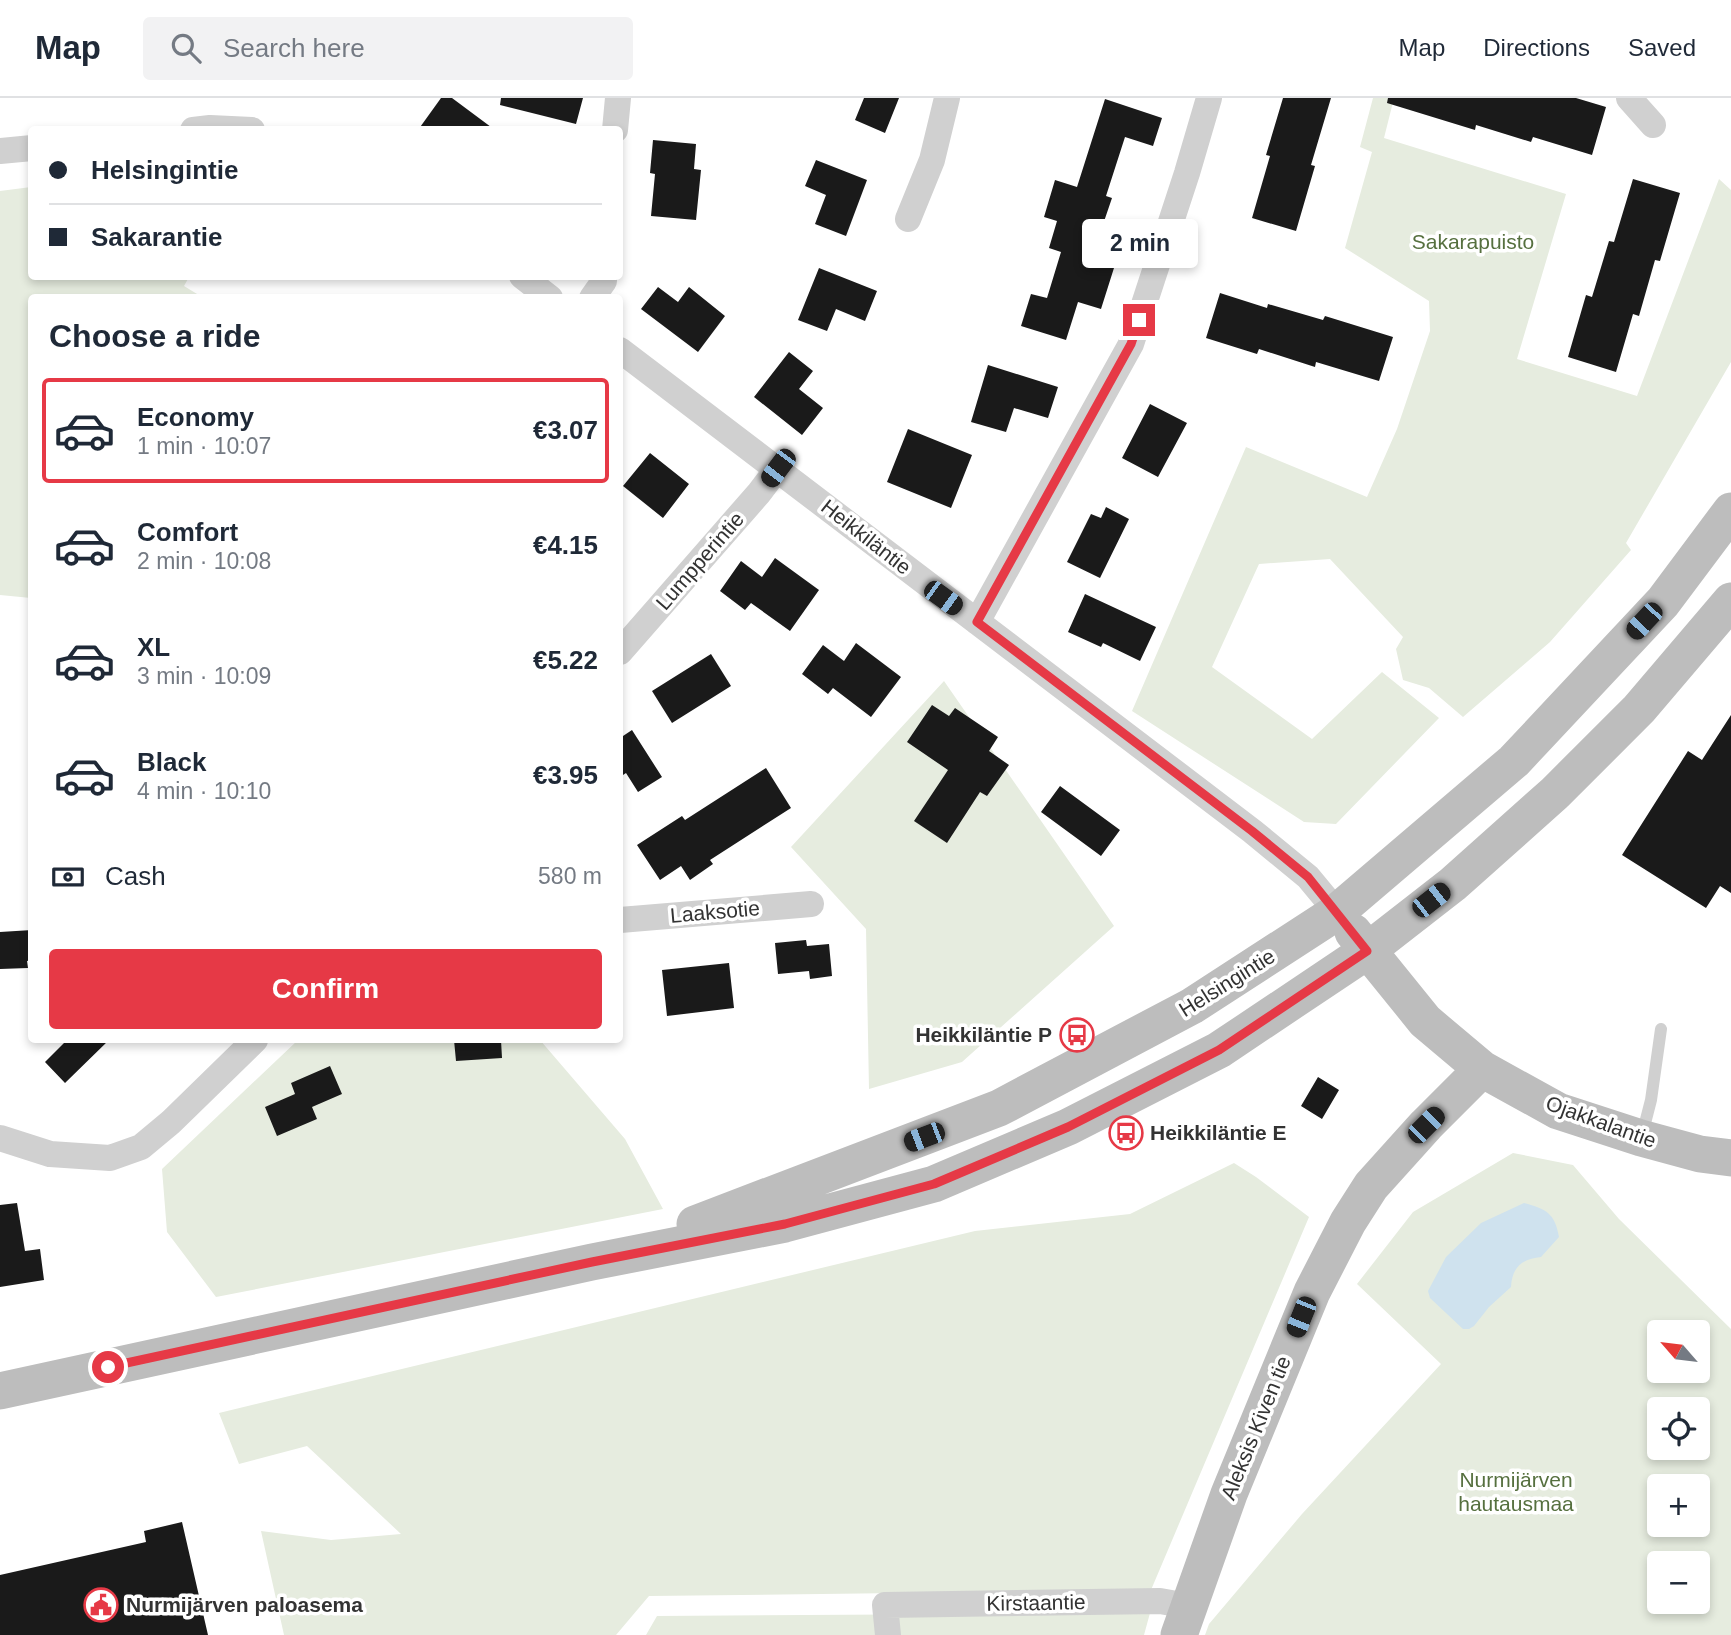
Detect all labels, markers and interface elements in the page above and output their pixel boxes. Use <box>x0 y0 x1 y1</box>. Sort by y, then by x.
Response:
search box <box>143 17 633 80</box>
text: Map <box>35 29 101 66</box>
icon: search <box>167 29 205 67</box>
text: Search here <box>223 33 365 63</box>
text: Map <box>1399 34 1445 61</box>
text: Directions <box>1483 34 1590 61</box>
text: Saved <box>1628 34 1696 61</box>
text: Helsingintie <box>91 155 238 185</box>
callout: 2 min <box>1081 218 1197 268</box>
text: Sakarantie <box>91 222 223 252</box>
text: 2 min <box>1110 230 1170 256</box>
park label: Sakarapuisto <box>1412 230 1534 253</box>
route end <box>1123 304 1155 336</box>
text: Choose a ride <box>49 318 261 354</box>
icon: car <box>53 399 116 462</box>
text: Economy <box>137 402 254 432</box>
text: €3.07 <box>533 415 598 445</box>
text: 1 min · 10:07 <box>137 433 271 459</box>
car <box>757 445 800 491</box>
street label: Heikkiläntie <box>817 494 916 579</box>
street label: Lumpperintie <box>651 507 748 614</box>
icon: car <box>53 514 116 577</box>
text: Comfort <box>137 517 238 547</box>
text: €4.15 <box>533 530 598 560</box>
text: 2 min · 10:08 <box>137 548 271 574</box>
car <box>920 577 967 619</box>
car <box>1622 598 1667 644</box>
icon: car <box>53 629 116 692</box>
text: XL <box>137 632 170 662</box>
text: €5.22 <box>533 645 598 675</box>
text: 3 min · 10:09 <box>137 663 271 689</box>
icon: car <box>53 744 116 807</box>
text: Black <box>137 747 206 777</box>
text: €3.95 <box>533 760 598 790</box>
text: 4 min · 10:10 <box>137 778 271 804</box>
icon: cash <box>49 858 87 896</box>
text: Cash <box>105 861 166 891</box>
text: 580 m <box>538 863 602 889</box>
car <box>1408 879 1455 921</box>
street label: Laaksotie <box>669 896 761 927</box>
street label: Helsingintie <box>1175 944 1279 1021</box>
button: Confirm <box>49 949 602 1029</box>
bus stop icon: Heikkiläntie P <box>1058 1016 1096 1054</box>
place label: Heikkiläntie P <box>915 1023 1052 1046</box>
street label: Ojakkalantie <box>1543 1091 1659 1152</box>
car <box>1404 1103 1449 1147</box>
bus stop icon: Heikkiläntie E <box>1107 1114 1145 1152</box>
car <box>901 1120 948 1154</box>
place label: Heikkiläntie E <box>1150 1121 1287 1144</box>
car <box>1284 1294 1319 1340</box>
north arrow <box>1647 1320 1710 1382</box>
map controls <box>1647 1320 1710 1614</box>
route start <box>92 1351 124 1383</box>
street label: Aleksis Kiven tie <box>1216 1353 1295 1503</box>
button: locate <box>1647 1397 1710 1460</box>
park label: Nurmijärven hautausmaa <box>1458 1468 1574 1515</box>
button: + <box>1647 1474 1710 1537</box>
button: − <box>1647 1551 1710 1614</box>
public building icon: Nurmijärven paloasema <box>82 1586 120 1624</box>
street label: Kirstaantie <box>986 1590 1086 1615</box>
place label: Nurmijärven paloasema <box>126 1593 363 1616</box>

